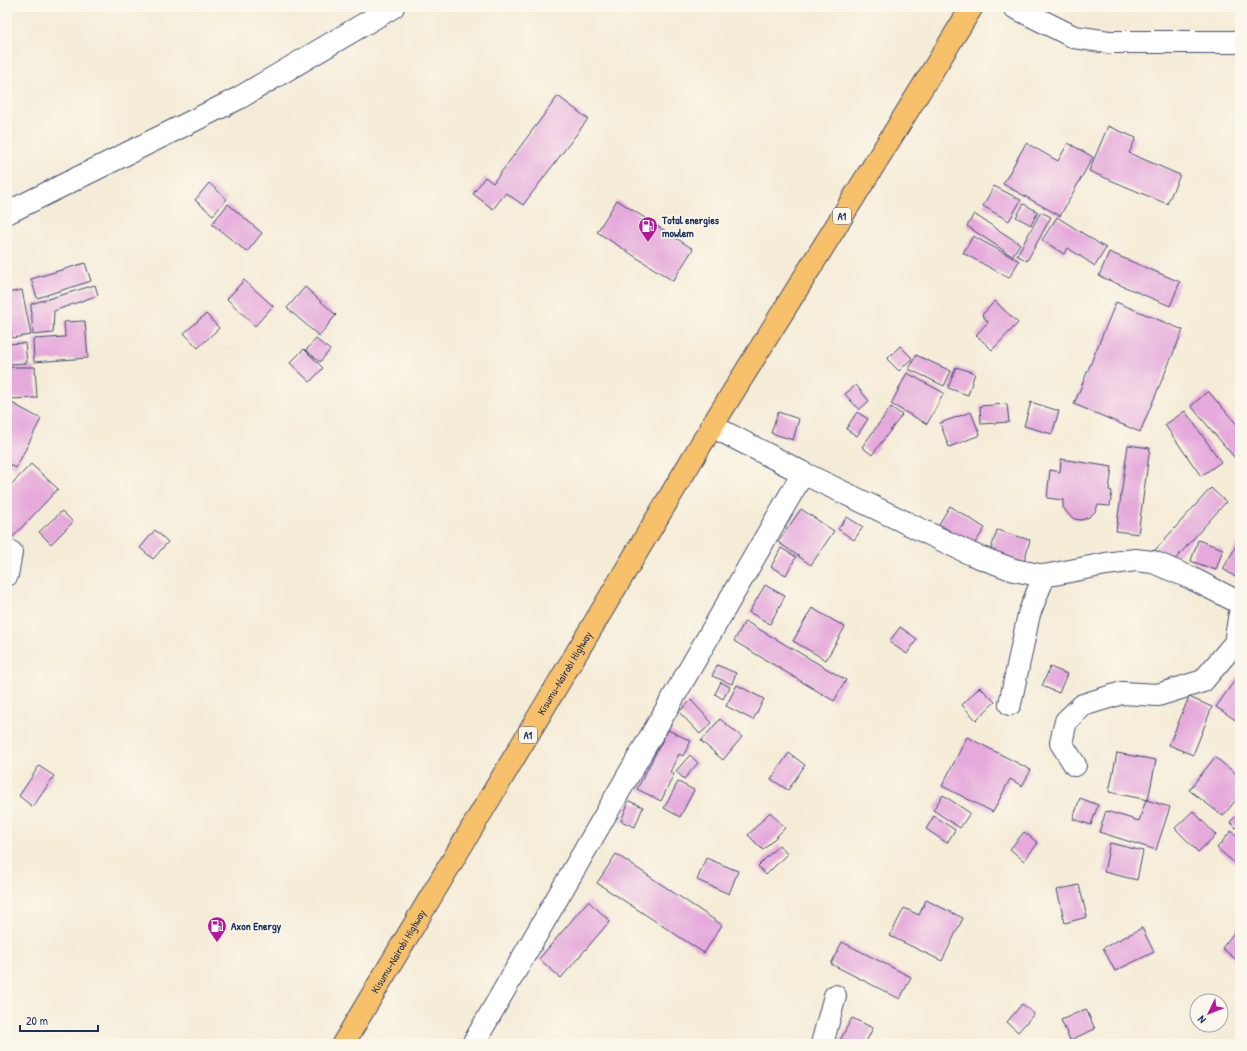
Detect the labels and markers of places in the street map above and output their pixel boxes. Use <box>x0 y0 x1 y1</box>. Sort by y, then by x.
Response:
place label: Total energies mowlem <box>661 213 720 240</box>
fuel station icon: Total energies mowlem <box>637 215 659 243</box>
fuel station icon: Axon Energy <box>206 915 228 943</box>
place label: Axon Energy <box>231 919 282 934</box>

